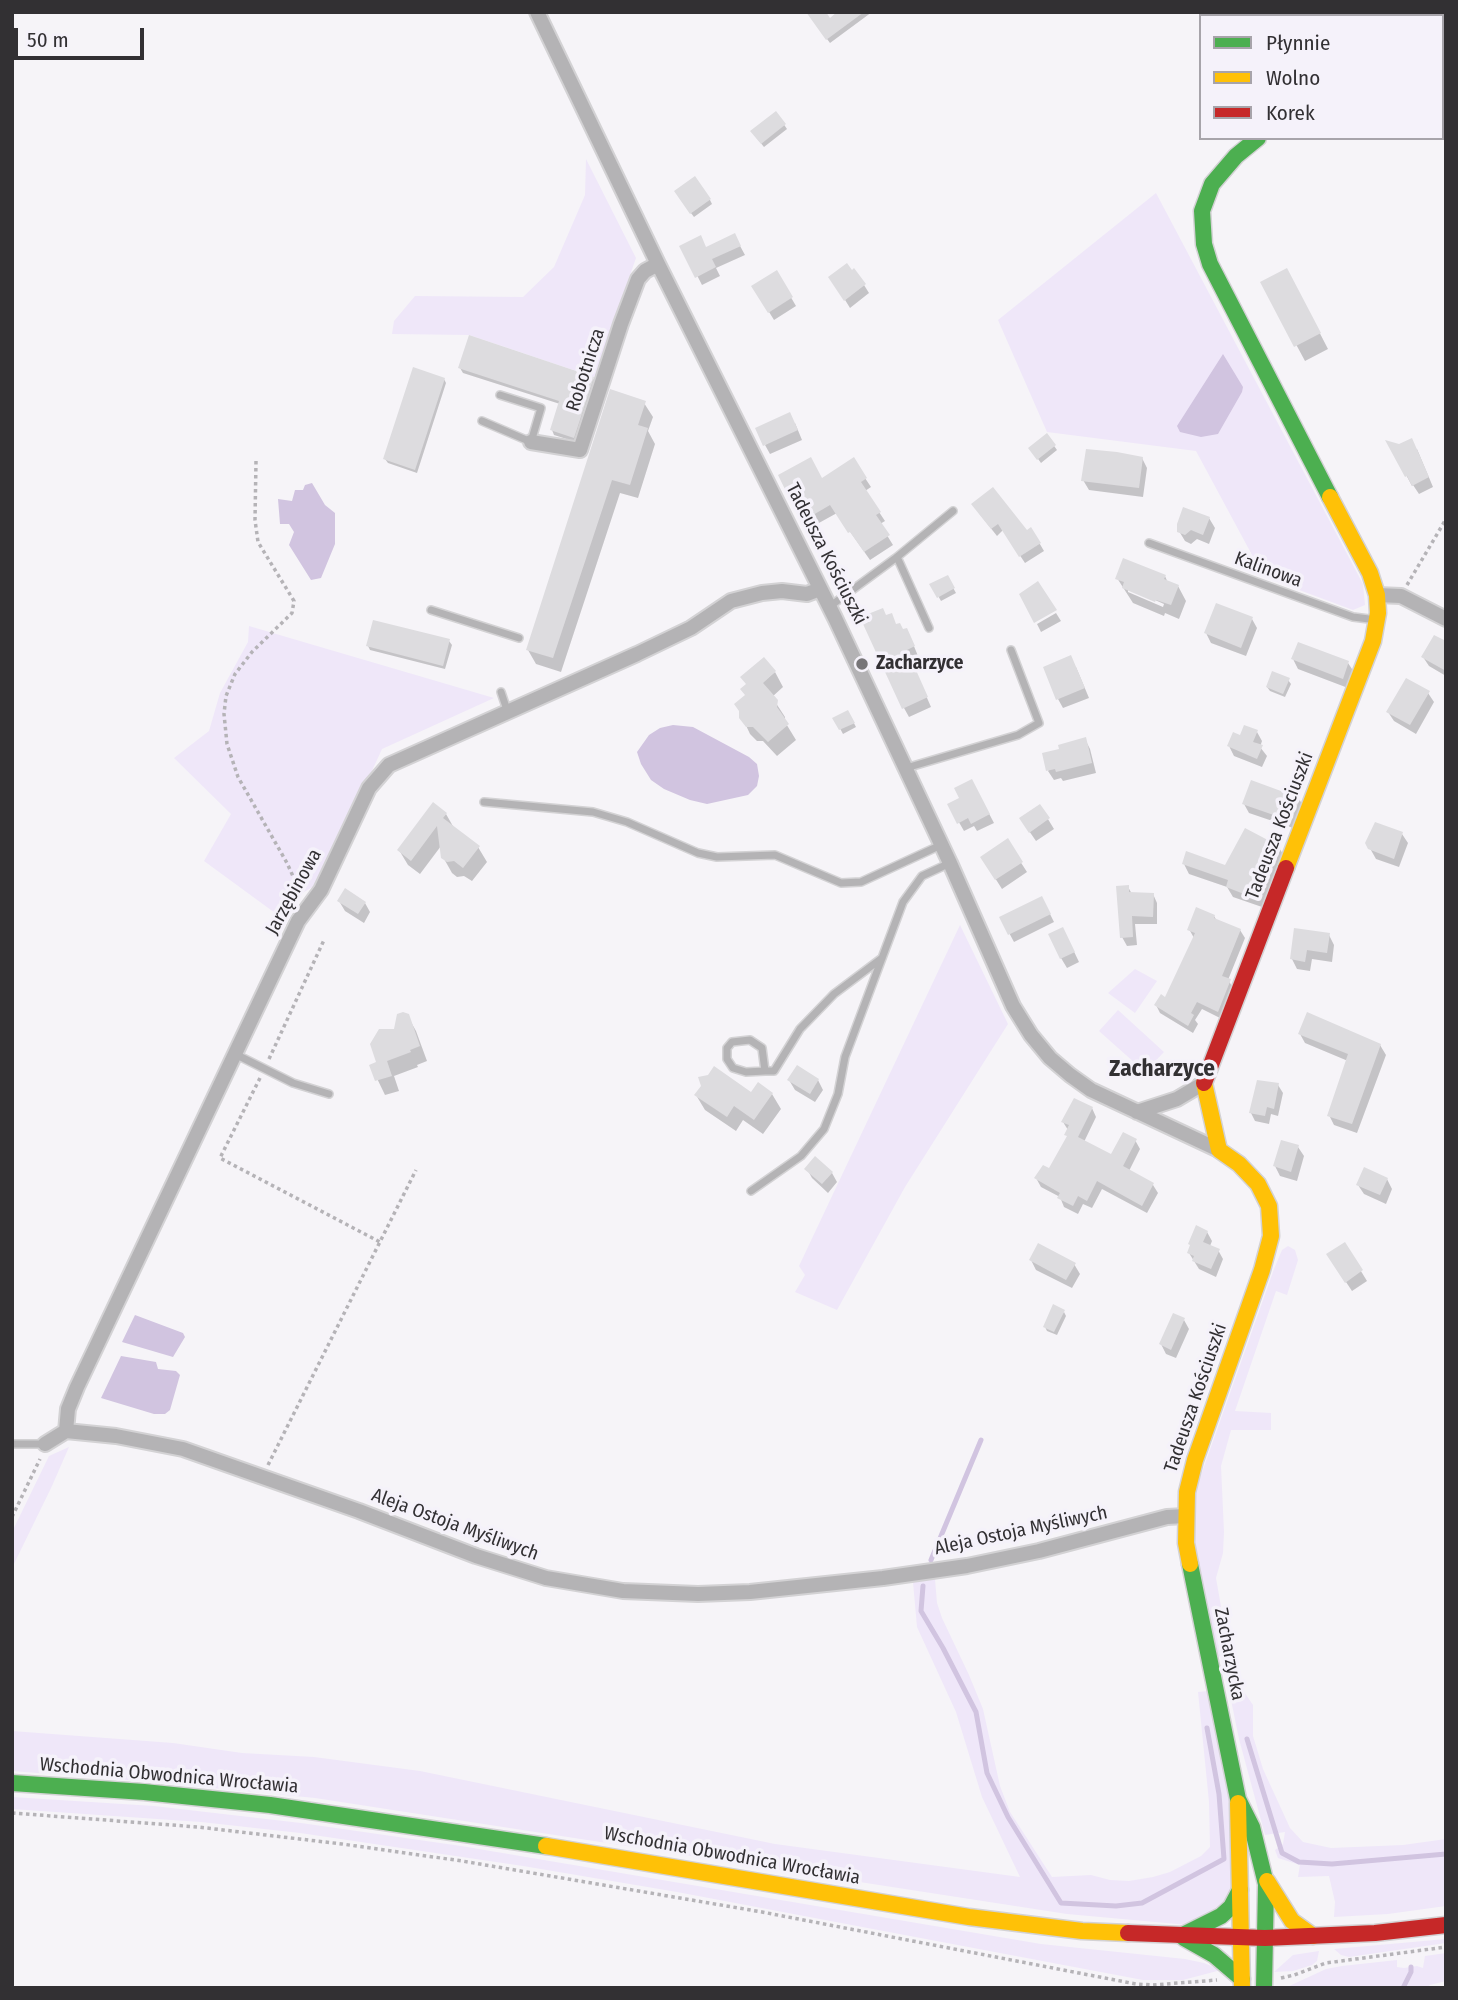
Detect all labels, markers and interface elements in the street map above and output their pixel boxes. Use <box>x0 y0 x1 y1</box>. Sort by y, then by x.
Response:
scale bar <box>18 14 147 58</box>
legend <box>1199 14 1444 140</box>
text: 50 m <box>27 27 69 53</box>
text: Płynnie <box>1266 30 1330 56</box>
text: Wolno <box>1266 65 1320 91</box>
text: Korek <box>1266 100 1315 126</box>
street label: Robotnicza <box>562 326 610 414</box>
street label: Tadeusza Kościuszki <box>780 479 872 629</box>
street label: Kalinowa <box>1231 547 1305 593</box>
place label: Zacharzyce <box>876 653 963 675</box>
marker: Zacharzyce <box>854 656 870 672</box>
street label: Tadeusza Kościuszki <box>1241 749 1319 903</box>
street label: Jarzębinowa <box>261 845 327 939</box>
district label: Zacharzyce <box>1109 1056 1215 1084</box>
street label: Tadeusza Kościuszki <box>1160 1321 1232 1475</box>
street label: Aleja Ostoja Myśliwych <box>368 1484 542 1566</box>
street label: Aleja Ostoja Myśliwych <box>932 1502 1110 1560</box>
street label: Zacharzycka <box>1209 1606 1249 1702</box>
street label: Wschodnia Obwodnica Wrocławia <box>39 1753 299 1799</box>
street label: Wschodnia Obwodnica Wrocławia <box>602 1822 862 1890</box>

